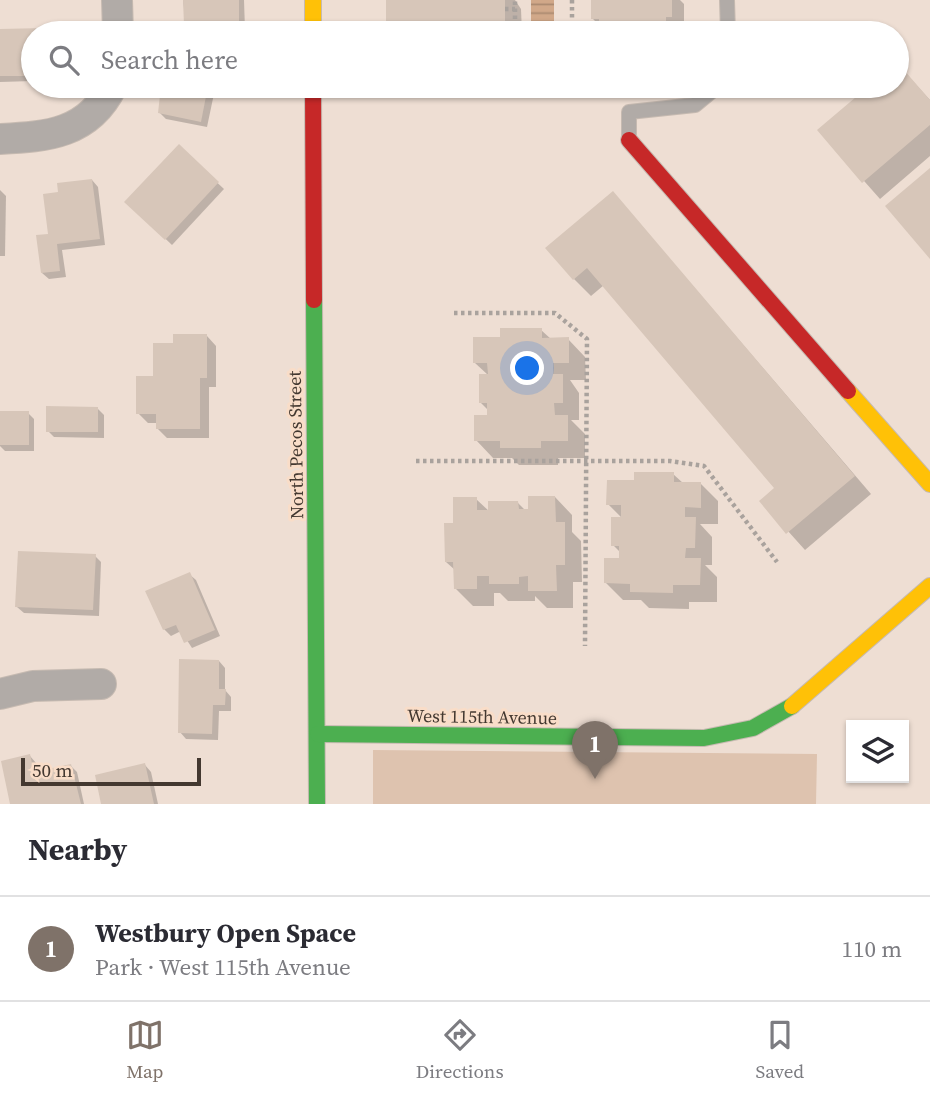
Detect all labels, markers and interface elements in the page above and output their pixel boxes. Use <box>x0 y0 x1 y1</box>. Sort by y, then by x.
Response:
search box <box>21 21 909 98</box>
icon: search <box>45 41 83 79</box>
text: Search here <box>101 42 238 78</box>
your location <box>510 351 544 385</box>
street label: North Pecos Street <box>282 370 309 519</box>
street label: West 115th Avenue <box>407 703 557 730</box>
map controls <box>846 720 909 783</box>
button: layers <box>846 720 909 783</box>
pin: 1 <box>572 721 618 779</box>
scale bar <box>21 755 201 787</box>
text: 50 m <box>32 757 73 783</box>
text: Nearby <box>28 829 127 870</box>
text: Westbury Open Space <box>95 915 356 951</box>
text: 1 <box>45 933 57 965</box>
text: 110 m <box>841 933 902 965</box>
text: Park · West 115th Avenue <box>95 951 351 983</box>
tab: Map <box>126 1016 164 1084</box>
tab: Directions <box>416 1016 504 1084</box>
tab: Saved <box>755 1016 804 1084</box>

